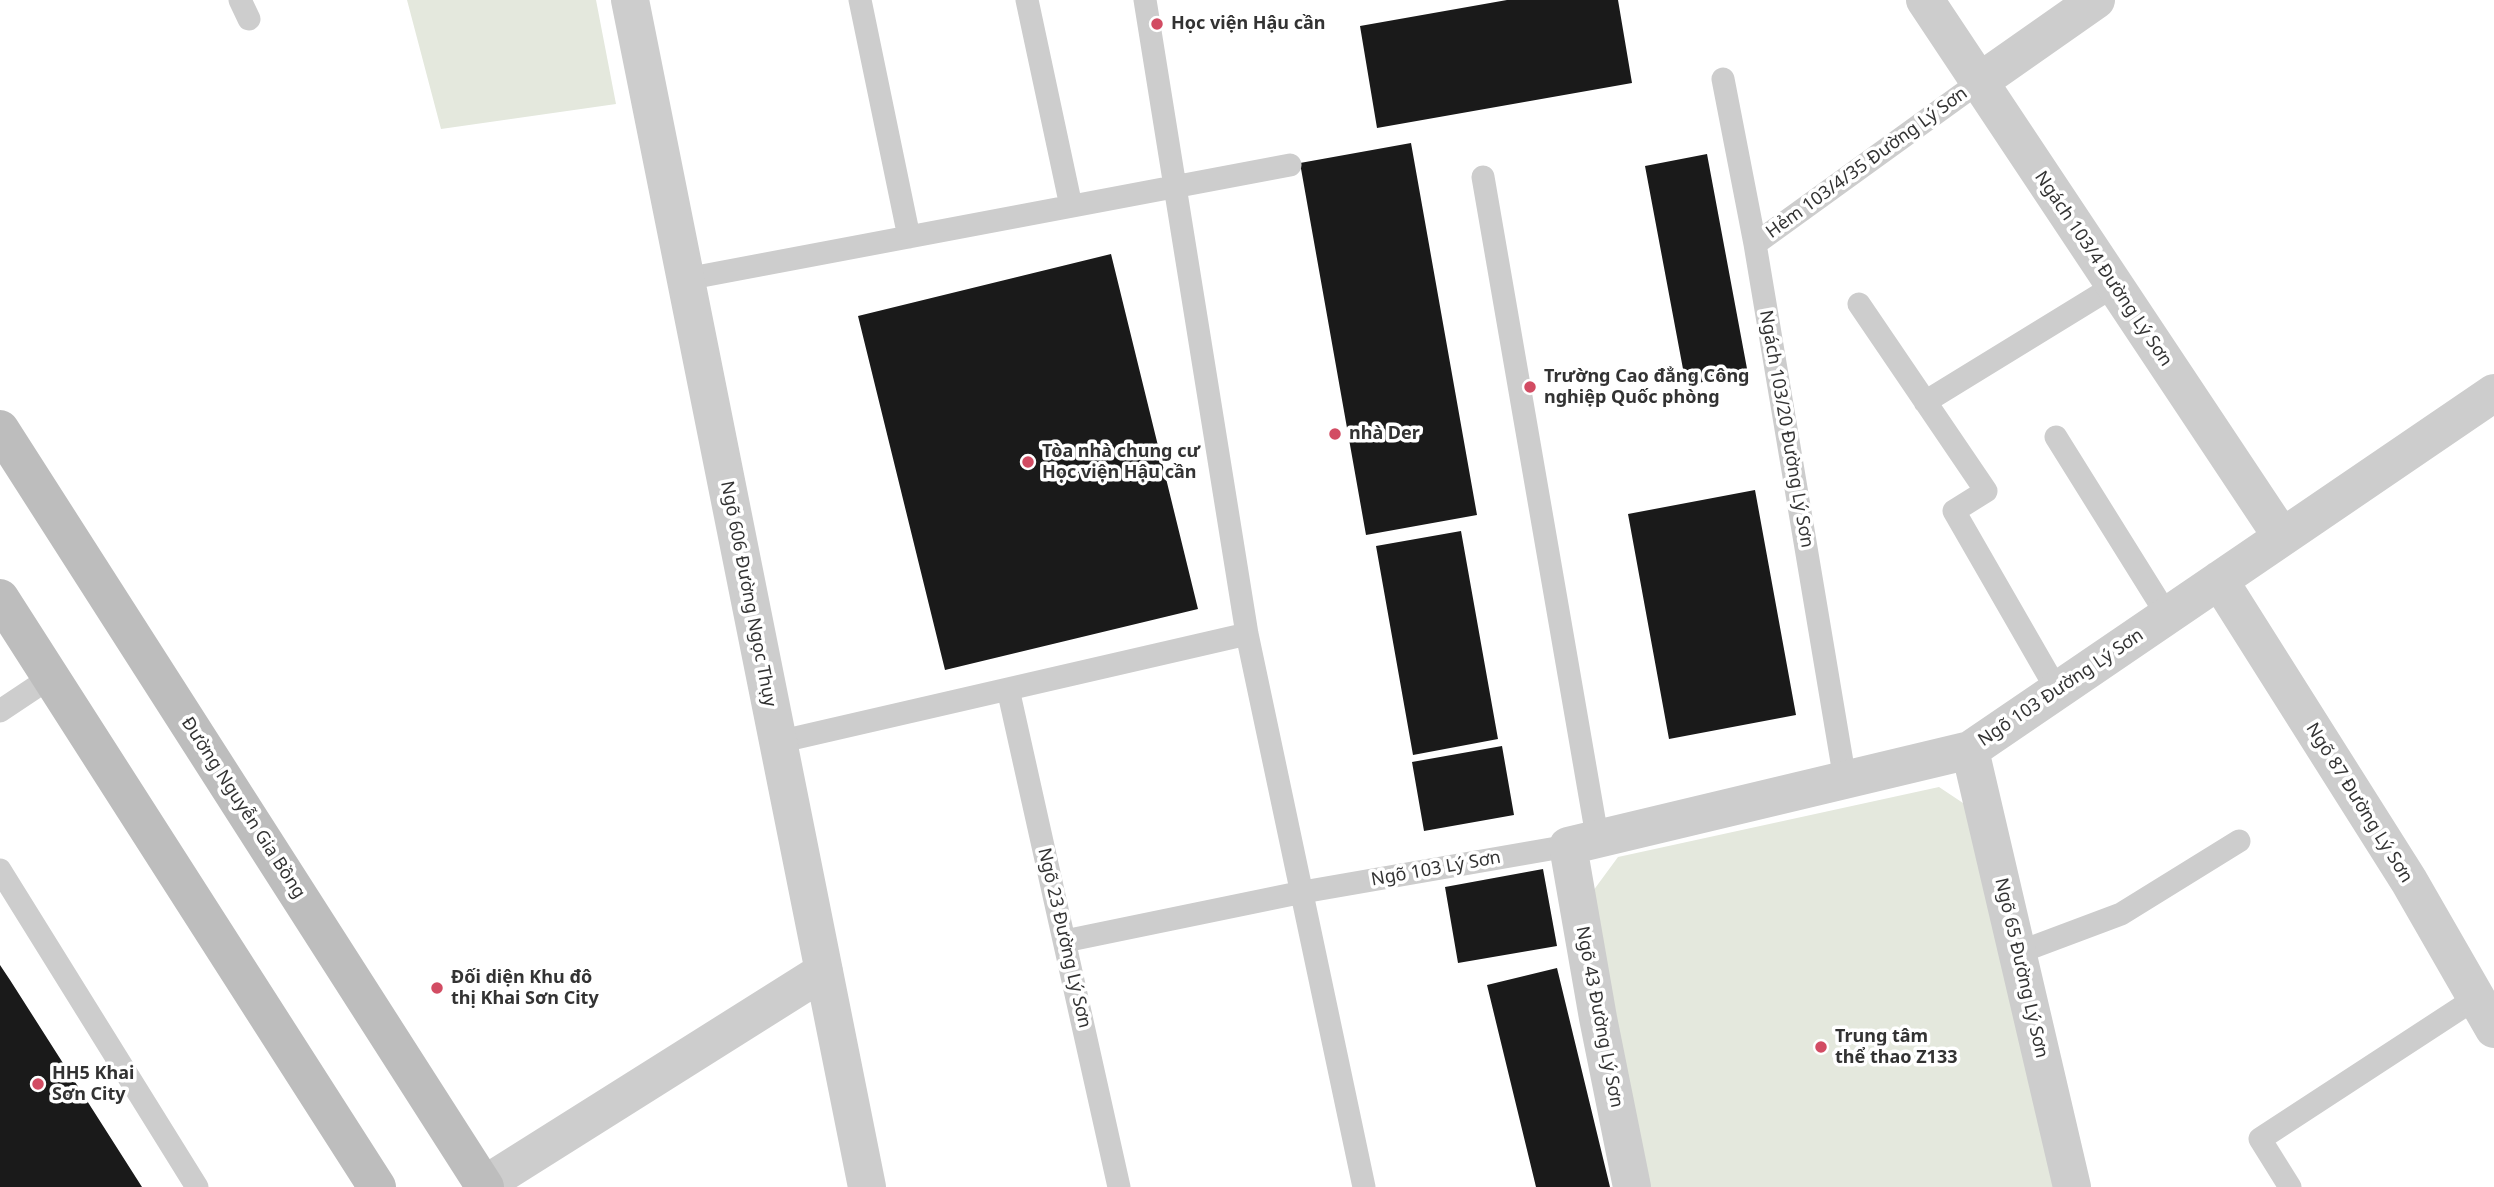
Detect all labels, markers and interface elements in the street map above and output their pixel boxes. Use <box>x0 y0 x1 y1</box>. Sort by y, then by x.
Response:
place label: Học viện Hậu cần <box>1171 13 1325 35</box>
marker: Học viện Hậu cần <box>1149 16 1165 32</box>
street label: Hẻm 103/4/35 Đường Lý Sơn <box>1762 83 1972 243</box>
street label: Ngách 103/4 Đường Lý Sơn <box>2030 167 2176 371</box>
street label: Ngách 103/20 Đường Lý Sơn <box>1754 309 1818 549</box>
place label: Trường Cao đẳng Công nghiệp Quốc phòng <box>1544 366 1749 408</box>
marker: Trường Cao đẳng Công nghiệp Quốc phòng <box>1522 379 1538 395</box>
place label: nhà Der <box>1349 423 1420 445</box>
marker: nhà Der <box>1327 426 1343 442</box>
place label: Tòa nhà chung cư Học viện Hậu cần <box>1042 441 1200 484</box>
marker: Tòa nhà chung cư Học viện Hậu cần <box>1020 454 1036 470</box>
street label: Ngõ 606 Đường Ngọc Thụy <box>716 479 780 709</box>
street label: Ngõ 103 Đường Lý Sơn <box>1974 625 2148 751</box>
street label: Đường Nguyễn Gia Bồng <box>176 713 310 903</box>
street label: Ngõ 87 Đường Lý Sơn <box>2301 719 2417 887</box>
street label: Ngõ 23 Đường Lý Sơn <box>1033 846 1095 1030</box>
street label: Ngõ 103 Lý Sơn <box>1369 847 1503 891</box>
street label: Ngõ 65 Đường Lý Sơn <box>1990 876 2052 1060</box>
street label: Ngõ 43 Đường Lý Sơn <box>1571 925 1627 1109</box>
place label: Đối diện Khu đô thị Khai Sơn City <box>451 967 599 1010</box>
marker: Đối diện Khu đô thị Khai Sơn City <box>429 980 445 996</box>
place label: Trung tâm thể thao Z133 <box>1835 1026 1957 1068</box>
marker: Trung tâm thể thao Z133 <box>1813 1039 1829 1055</box>
place label: HH5 Khai Sơn City <box>52 1063 134 1106</box>
marker: HH5 Khai Sơn City <box>30 1076 46 1092</box>

